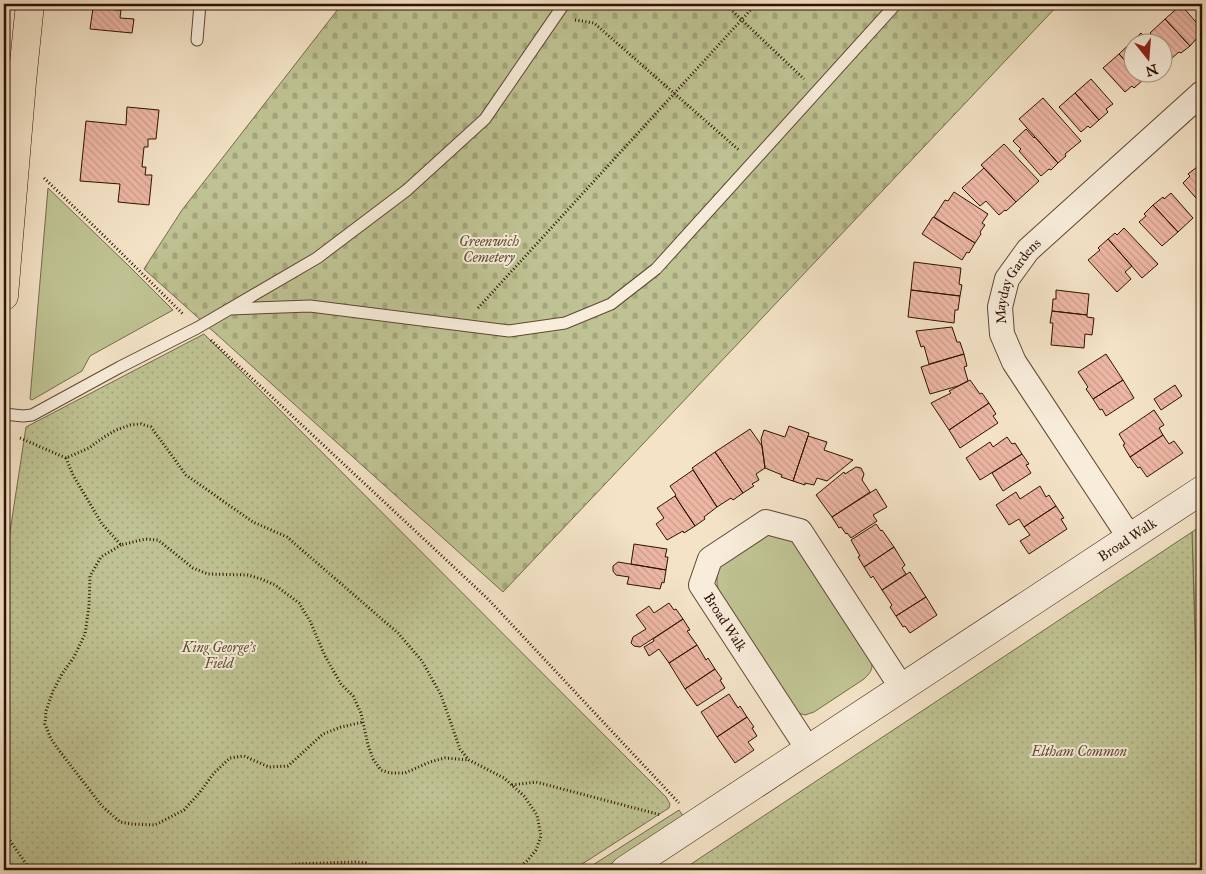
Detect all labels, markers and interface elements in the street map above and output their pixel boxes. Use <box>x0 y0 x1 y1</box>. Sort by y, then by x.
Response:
north arrow <box>1124 32 1174 82</box>
text: N <box>1143 60 1160 80</box>
park label: Greenwich Cemetery <box>459 233 519 266</box>
street label: Mayday Gardens <box>991 234 1044 325</box>
street label: Broad Walk <box>1095 514 1160 565</box>
street label: Broad Walk <box>700 590 750 655</box>
park label: King George's Field <box>181 639 257 672</box>
park label: Eltham Common <box>1030 743 1128 760</box>

